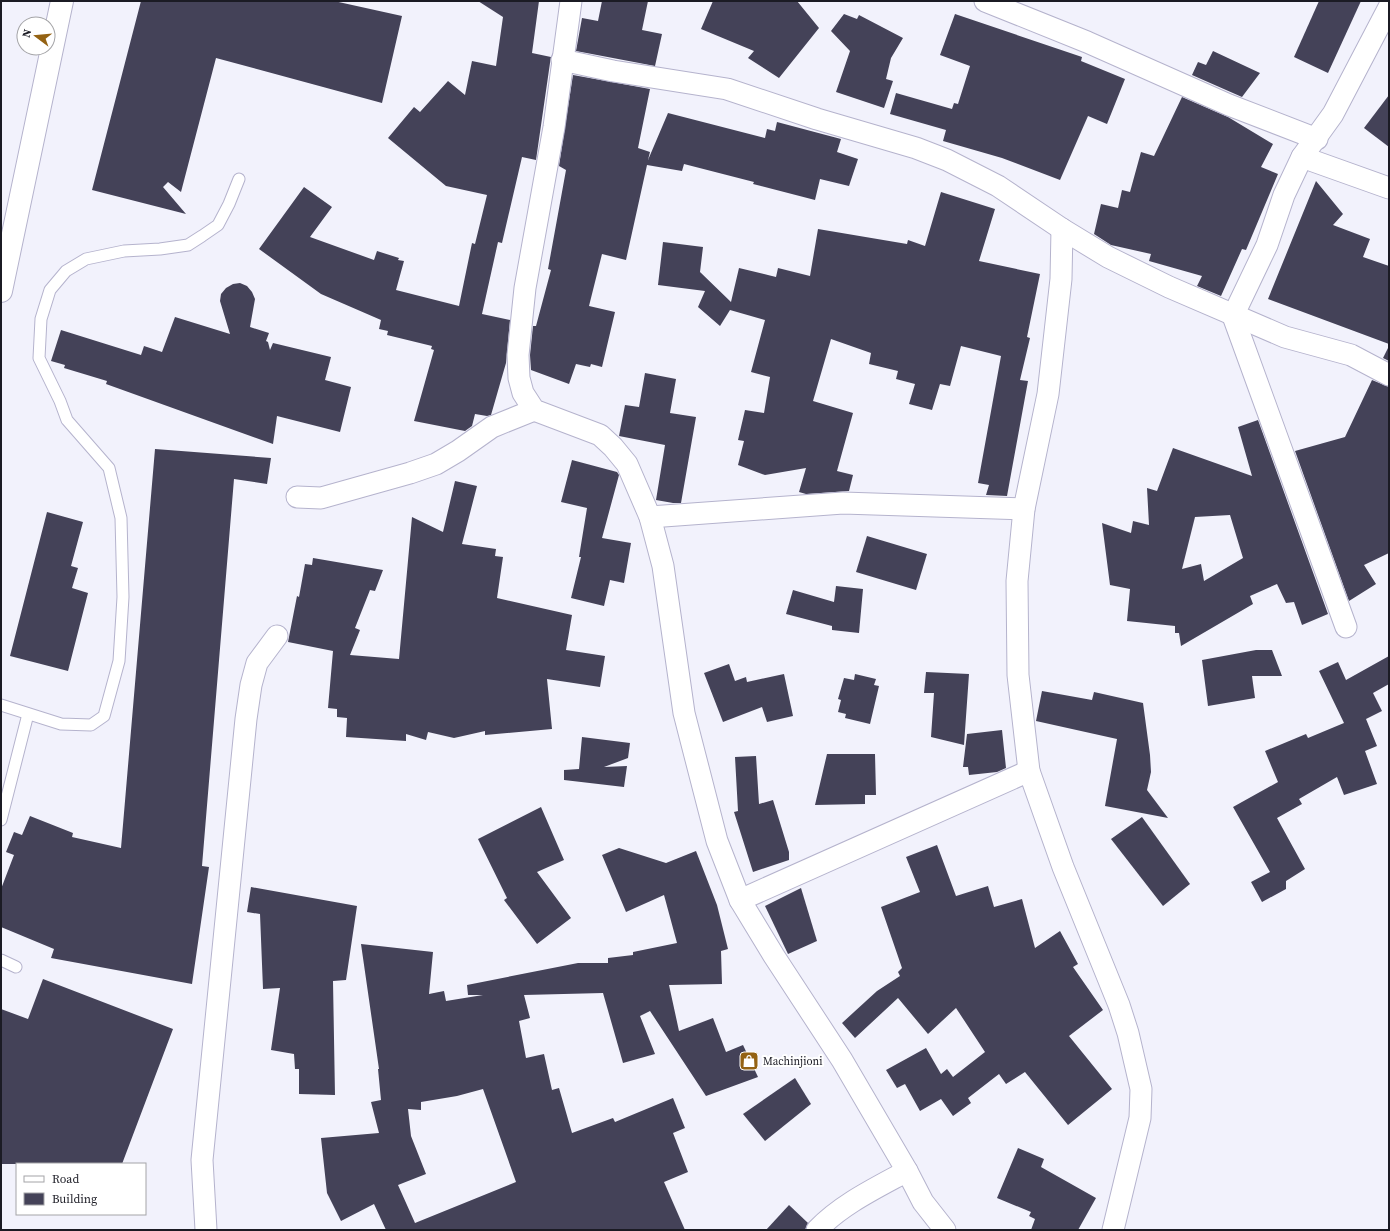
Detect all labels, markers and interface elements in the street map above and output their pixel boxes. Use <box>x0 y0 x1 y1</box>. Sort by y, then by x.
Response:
north arrow <box>16 16 56 56</box>
text: N <box>19 27 35 39</box>
shop icon: Machinjioni <box>738 1050 760 1072</box>
place label: Machinjioni <box>763 1054 822 1069</box>
legend <box>16 1163 146 1215</box>
text: Road <box>52 1171 79 1187</box>
text: Building <box>52 1191 97 1207</box>

